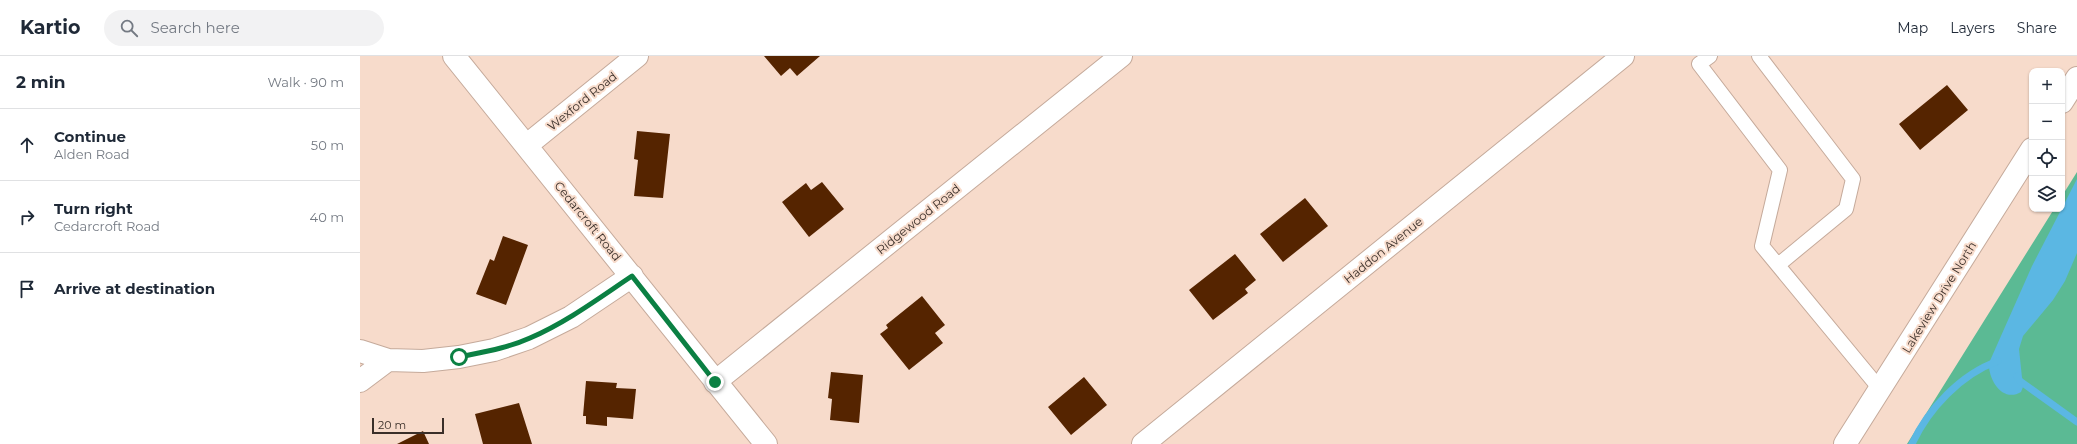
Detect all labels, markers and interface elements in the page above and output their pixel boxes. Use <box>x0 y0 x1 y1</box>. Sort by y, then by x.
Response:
search box <box>104 10 384 46</box>
text: Kartio <box>20 16 80 39</box>
icon: search <box>118 17 140 39</box>
text: Search here <box>150 18 240 37</box>
text: Map <box>1897 19 1928 37</box>
text: Layers <box>1950 19 1995 37</box>
text: Share <box>2017 19 2057 37</box>
street label: Wexford Road <box>544 68 620 134</box>
map controls <box>2029 68 2065 212</box>
button: + <box>2029 68 2065 104</box>
text: 2 min <box>16 72 66 92</box>
text: Walk · 90 m <box>268 74 344 90</box>
button: − <box>2029 104 2065 140</box>
text: Continue <box>54 127 126 146</box>
icon: ahead <box>16 134 38 156</box>
text: 50 m <box>311 137 344 153</box>
button: locate <box>2029 140 2065 176</box>
text: Alden Road <box>54 146 130 162</box>
button: layers <box>2029 176 2065 212</box>
street label: Cedarcroft Road <box>551 178 625 264</box>
street label: Ridgewood Road <box>873 181 963 257</box>
text: Turn right <box>54 199 133 218</box>
icon: right <box>16 206 38 228</box>
text: 40 m <box>310 209 344 225</box>
street label: Haddon Avenue <box>1341 214 1425 286</box>
text: Cedarcroft Road <box>54 218 160 234</box>
street label: Lakeview Drive North <box>1899 238 1979 356</box>
icon: arrive <box>16 278 38 300</box>
text: Arrive at destination <box>54 279 215 298</box>
route start <box>450 348 468 366</box>
route end <box>706 373 724 391</box>
scale bar <box>372 416 444 435</box>
text: 20 m <box>378 418 406 432</box>

